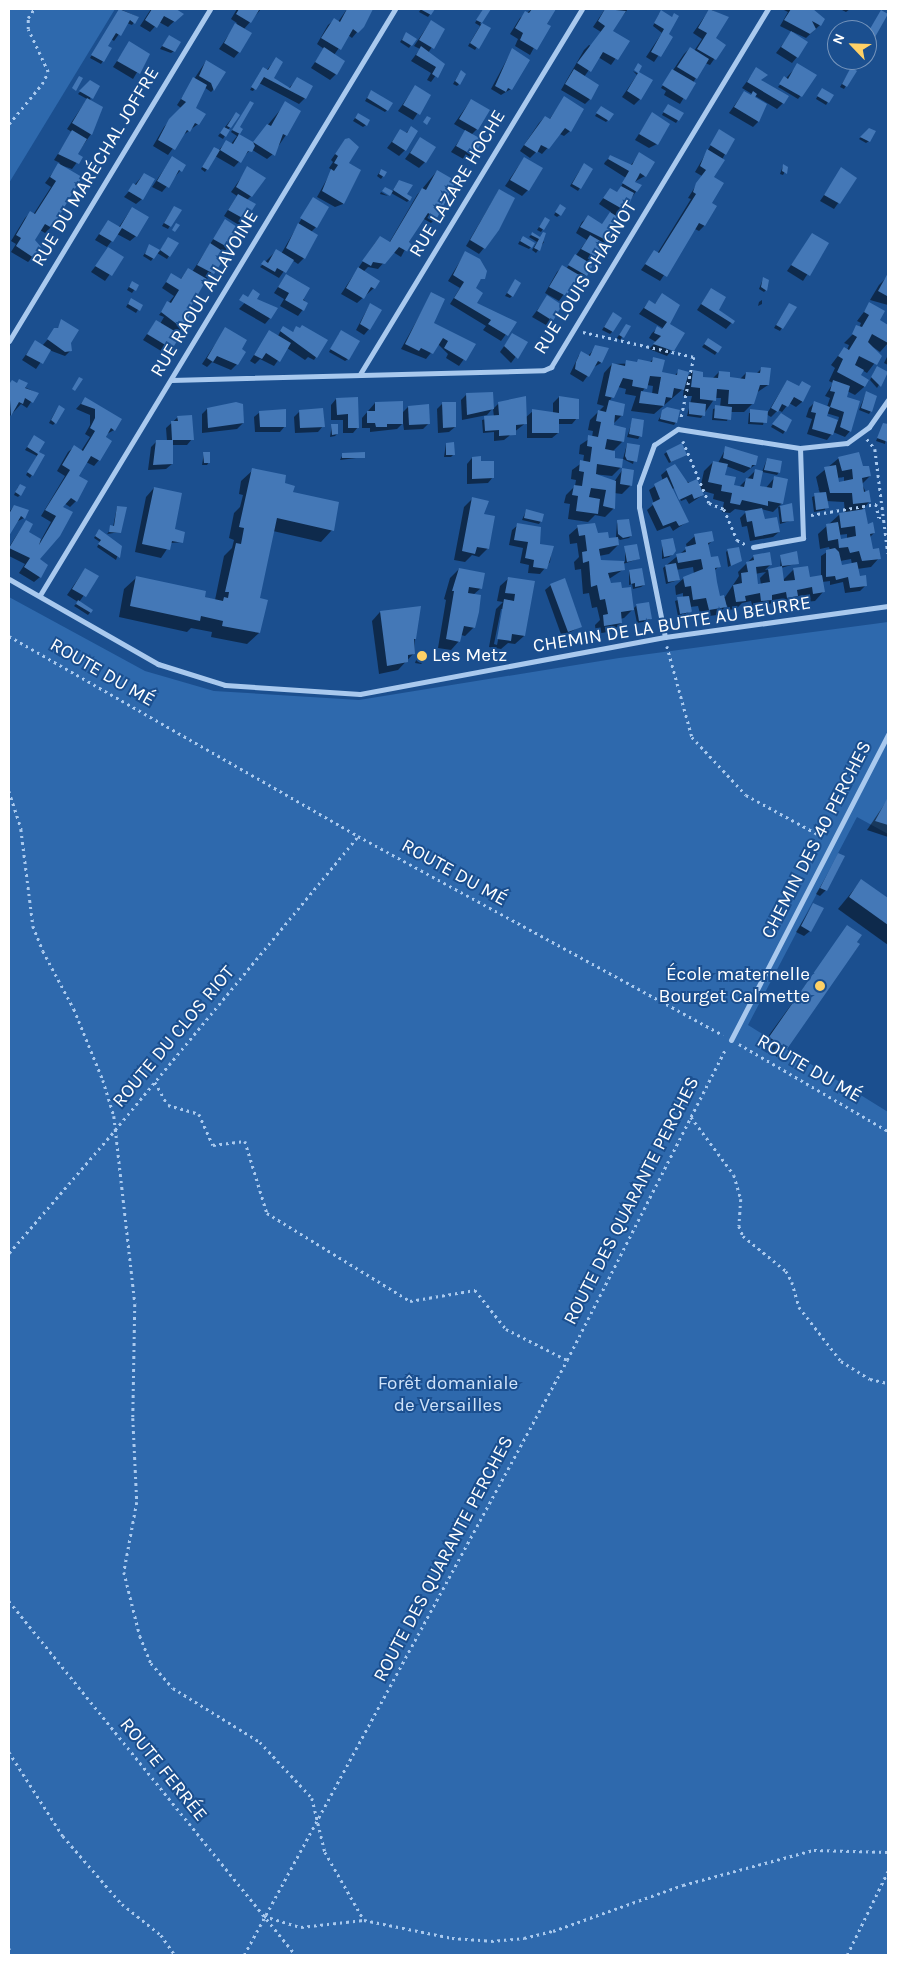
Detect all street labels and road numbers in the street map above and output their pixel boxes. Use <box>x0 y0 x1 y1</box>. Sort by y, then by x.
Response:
street label: RUE DU MARÉCHAL JOFFRE <box>27 63 165 271</box>
street label: RUE LAZARE HOCHE <box>405 106 511 262</box>
street label: RUE LOUIS CHAGNOT <box>530 197 642 359</box>
street label: RUE RAOUL ALLAVOINE <box>146 206 264 382</box>
street label: CHEMIN DE LA BUTTE AU BEURRE <box>531 592 813 658</box>
street label: ROUTE DU MÉ <box>46 634 158 712</box>
street label: CHEMIN DES 40 PERCHES <box>757 737 877 943</box>
street label: ROUTE DU MÉ <box>397 835 511 911</box>
street label: ROUTE DU CLOS RIOT <box>108 961 240 1113</box>
street label: ROUTE DU MÉ <box>753 1030 865 1108</box>
street label: ROUTE DES QUARANTE PERCHES <box>559 1073 705 1329</box>
street label: ROUTE DES QUARANTE PERCHES <box>369 1432 519 1686</box>
street label: ROUTE FERRÉE <box>114 1714 212 1826</box>

